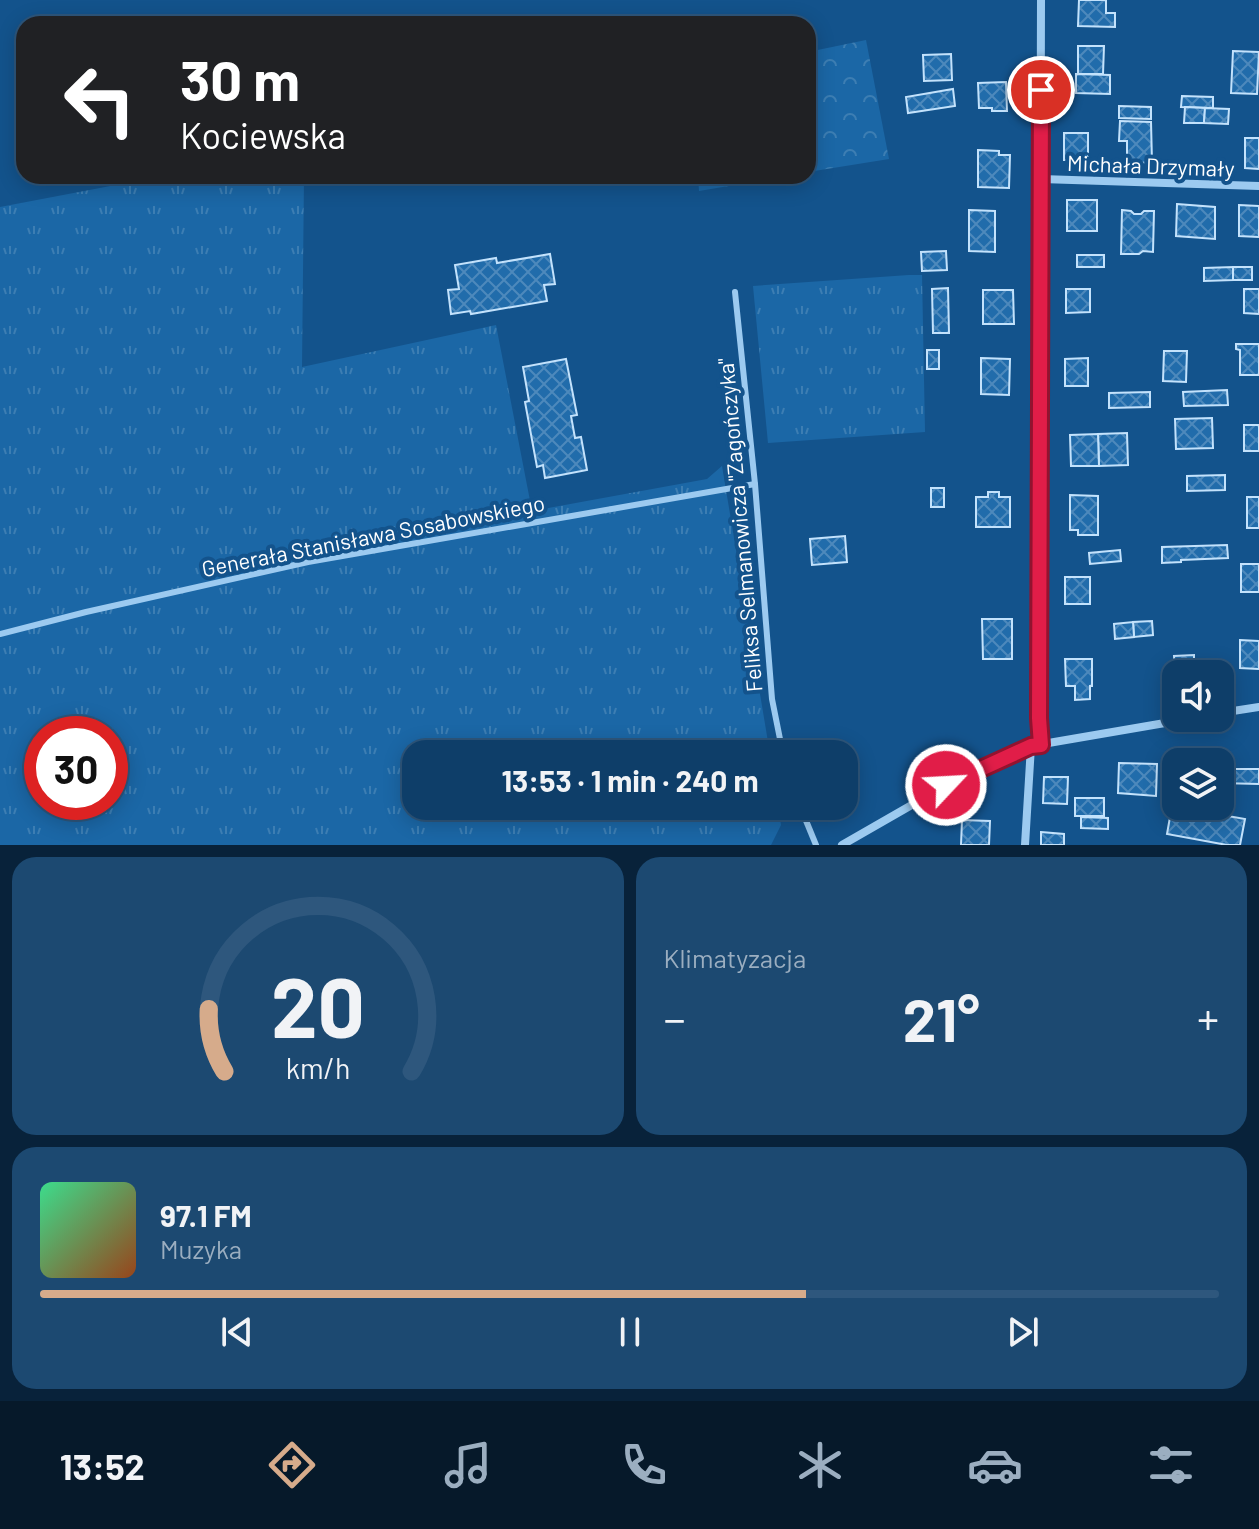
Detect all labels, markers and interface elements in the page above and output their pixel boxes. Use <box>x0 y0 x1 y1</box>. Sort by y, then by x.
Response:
text: 30 m <box>180 45 300 112</box>
icon: left <box>48 48 152 152</box>
pin <box>1007 56 1075 124</box>
icon: arrive <box>1019 68 1063 112</box>
text: Kociewska <box>180 113 346 156</box>
street label: Michała Drzymały <box>1067 149 1235 181</box>
street label: Feliksa Selmanowicza "Zagończyka" <box>711 357 767 693</box>
street label: Generała Stanisława Sosabowskiego <box>199 489 547 581</box>
map controls <box>1162 660 1234 820</box>
button: sound <box>1162 660 1234 732</box>
speed limit sign: 30 <box>24 716 128 820</box>
position arrow <box>904 743 988 827</box>
button: layers <box>1162 748 1234 820</box>
text: 13:53 · 1 min · 240 m <box>501 762 759 798</box>
text: Klimatyzacja <box>664 942 806 973</box>
text: 20 <box>271 955 365 1055</box>
text: 21° <box>903 982 980 1054</box>
text: − <box>664 991 686 1044</box>
text: + <box>1197 991 1219 1044</box>
text: km/h <box>285 1050 350 1085</box>
text: 97.1 FM <box>160 1197 252 1233</box>
text: Muzyka <box>160 1233 242 1264</box>
icon: previous <box>215 1310 259 1354</box>
icon: pause <box>608 1310 652 1354</box>
icon: next <box>1001 1310 1045 1354</box>
icon: directions <box>264 1437 320 1493</box>
icon: music <box>440 1437 496 1493</box>
icon: phone <box>616 1437 672 1493</box>
icon: climate <box>792 1437 848 1493</box>
icon: car <box>967 1437 1023 1493</box>
icon: filters <box>1143 1437 1199 1493</box>
text: 13:52 <box>60 1444 145 1487</box>

